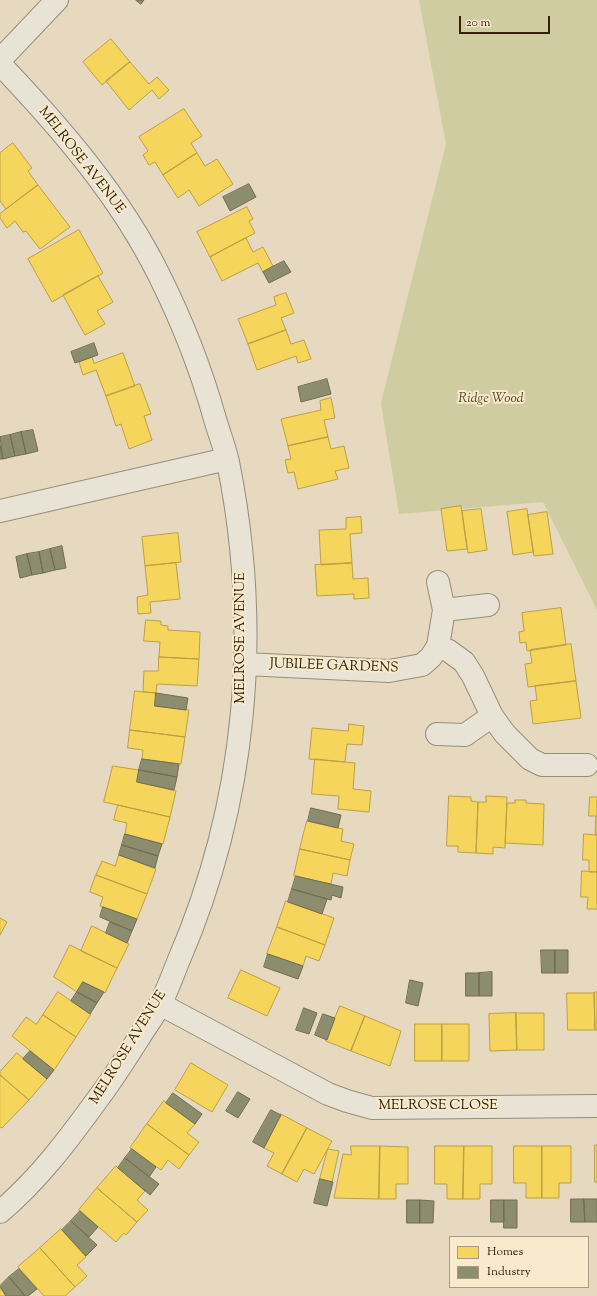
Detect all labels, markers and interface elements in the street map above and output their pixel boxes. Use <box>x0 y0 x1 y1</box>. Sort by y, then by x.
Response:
scale bar <box>461 8 552 34</box>
text: 20 m <box>466 14 490 32</box>
street label: MELROSE AVENUE <box>34 104 128 218</box>
park label: Ridge Wood <box>458 392 524 408</box>
street label: MELROSE AVENUE <box>234 572 250 704</box>
street label: JUBILEE GARDENS <box>269 656 399 678</box>
street label: MELROSE AVENUE <box>87 988 171 1108</box>
street label: MELROSE CLOSE <box>378 1099 498 1115</box>
legend <box>449 1236 589 1288</box>
text: Homes <box>487 1243 523 1261</box>
text: Industry <box>487 1263 531 1281</box>

